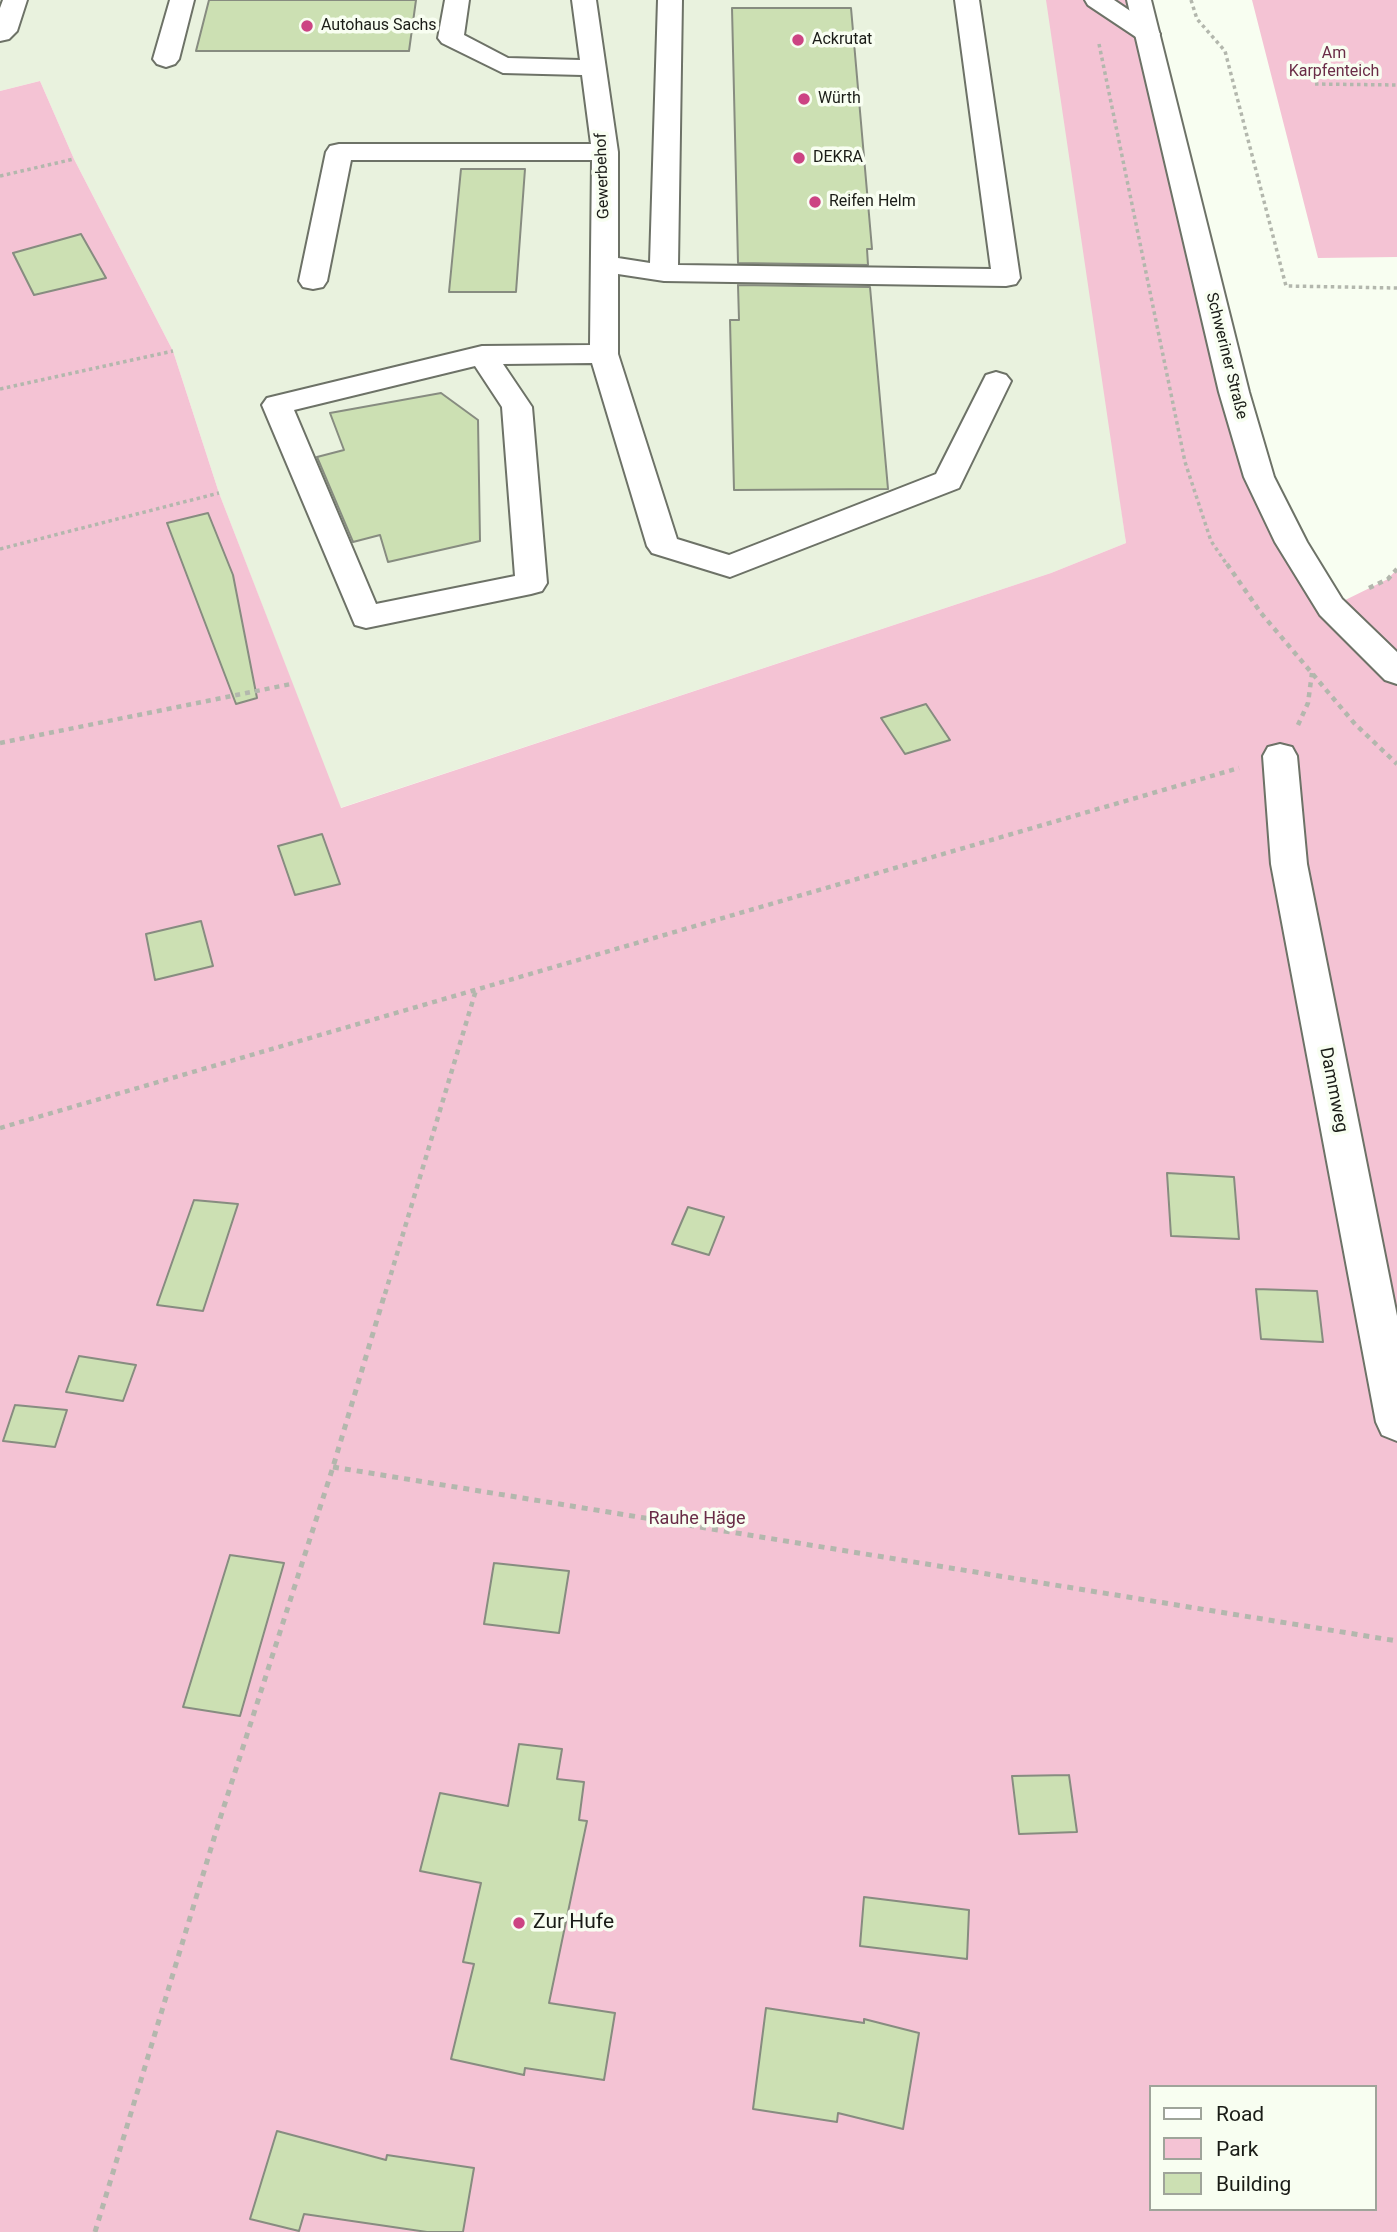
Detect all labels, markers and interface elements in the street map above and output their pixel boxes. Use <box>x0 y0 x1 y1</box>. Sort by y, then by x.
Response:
place label: Autohaus Sachs <box>321 16 437 36</box>
marker: Autohaus Sachs <box>299 18 315 34</box>
place label: Ackrutat <box>812 30 872 50</box>
marker: Ackrutat <box>790 32 806 48</box>
park label: Am Karpfenteich <box>1289 44 1379 82</box>
place label: Würth <box>818 89 861 109</box>
marker: Würth <box>796 91 812 107</box>
street label: Gewerbehof <box>592 133 614 219</box>
place label: DEKRA <box>813 148 863 168</box>
marker: DEKRA <box>791 150 807 166</box>
place label: Reifen Helm <box>829 192 916 212</box>
marker: Reifen Helm <box>807 194 823 210</box>
street label: Schweriner Straße <box>1201 291 1251 421</box>
street label: Dammweg <box>1314 1046 1352 1134</box>
park label: Rauhe Häge <box>648 1508 746 1530</box>
place label: Zur Hufe <box>533 1910 614 1936</box>
marker: Zur Hufe <box>511 1915 527 1931</box>
legend <box>1148 2085 1376 2211</box>
text: Road <box>1216 2102 1264 2126</box>
text: Park <box>1216 2137 1258 2161</box>
text: Building <box>1216 2172 1291 2196</box>

